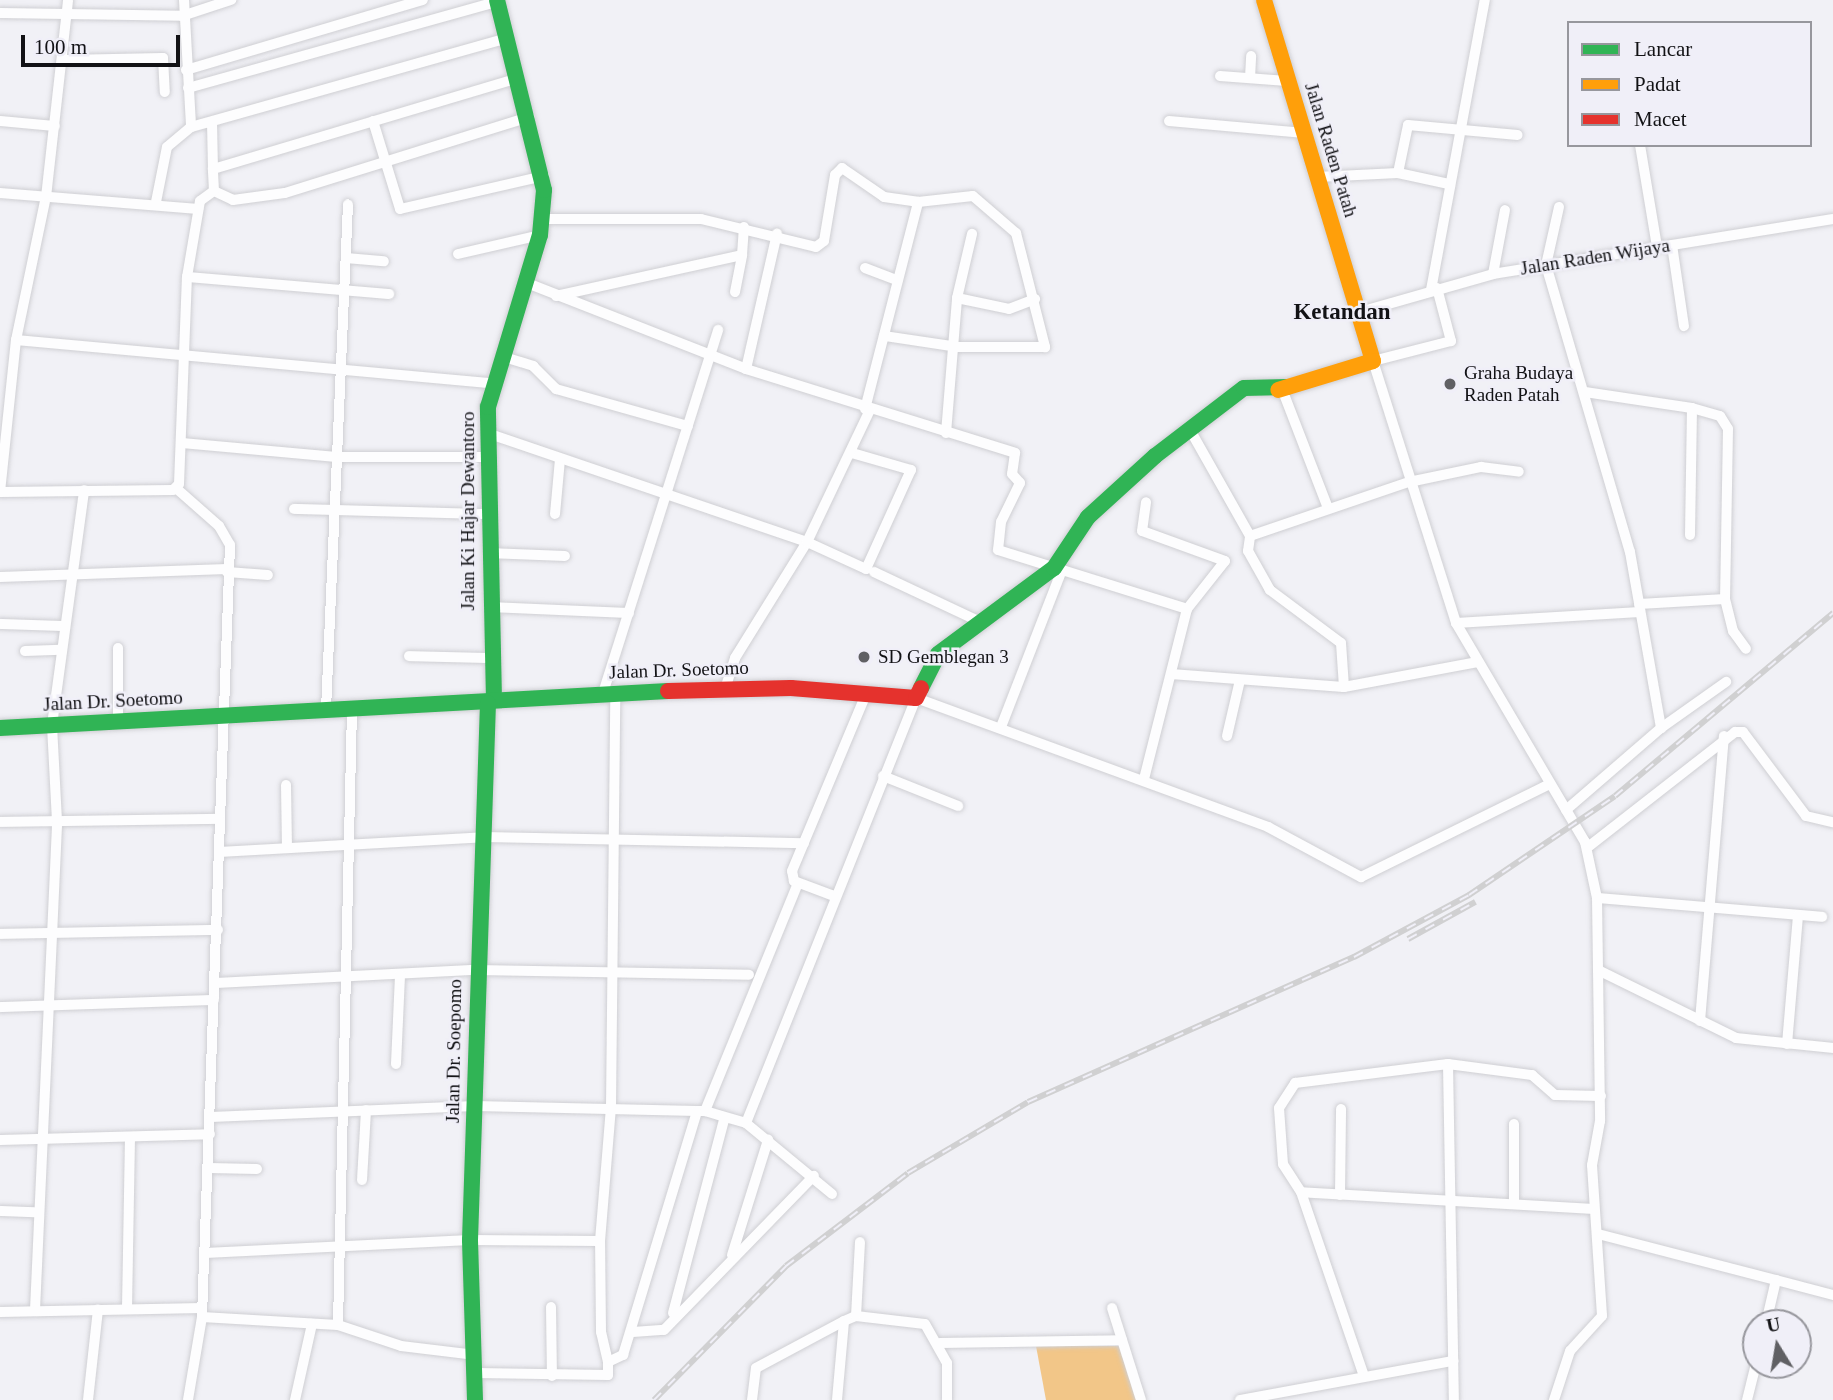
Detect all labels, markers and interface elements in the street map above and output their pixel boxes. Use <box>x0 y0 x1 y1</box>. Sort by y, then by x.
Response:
scale bar <box>24 21 184 65</box>
legend <box>1567 21 1812 147</box>
text: 100 m <box>34 35 87 59</box>
text: Lancar <box>1634 37 1692 61</box>
text: Padat <box>1634 72 1681 96</box>
street label: Jalan Raden Patah <box>1300 80 1362 220</box>
text: Macet <box>1634 107 1686 131</box>
street label: Jalan Raden Wijaya <box>1519 234 1671 280</box>
district label: Ketandan <box>1293 298 1391 326</box>
place label: Graha Budaya Raden Patah <box>1464 362 1573 406</box>
marker: Graha Budaya Raden Patah <box>1442 376 1458 392</box>
street label: Jalan Ki Hajar Dewantoro <box>457 412 479 610</box>
place label: SD Gemblegan 3 <box>878 646 1009 668</box>
marker: SD Gemblegan 3 <box>856 649 872 665</box>
street label: Jalan Dr. Soetomo <box>609 656 749 684</box>
street label: Jalan Dr. Soetomo <box>43 686 183 716</box>
street label: Jalan Dr. Soepomo <box>441 979 467 1123</box>
north arrow <box>1742 1309 1812 1379</box>
text: U <box>1765 1313 1782 1336</box>

